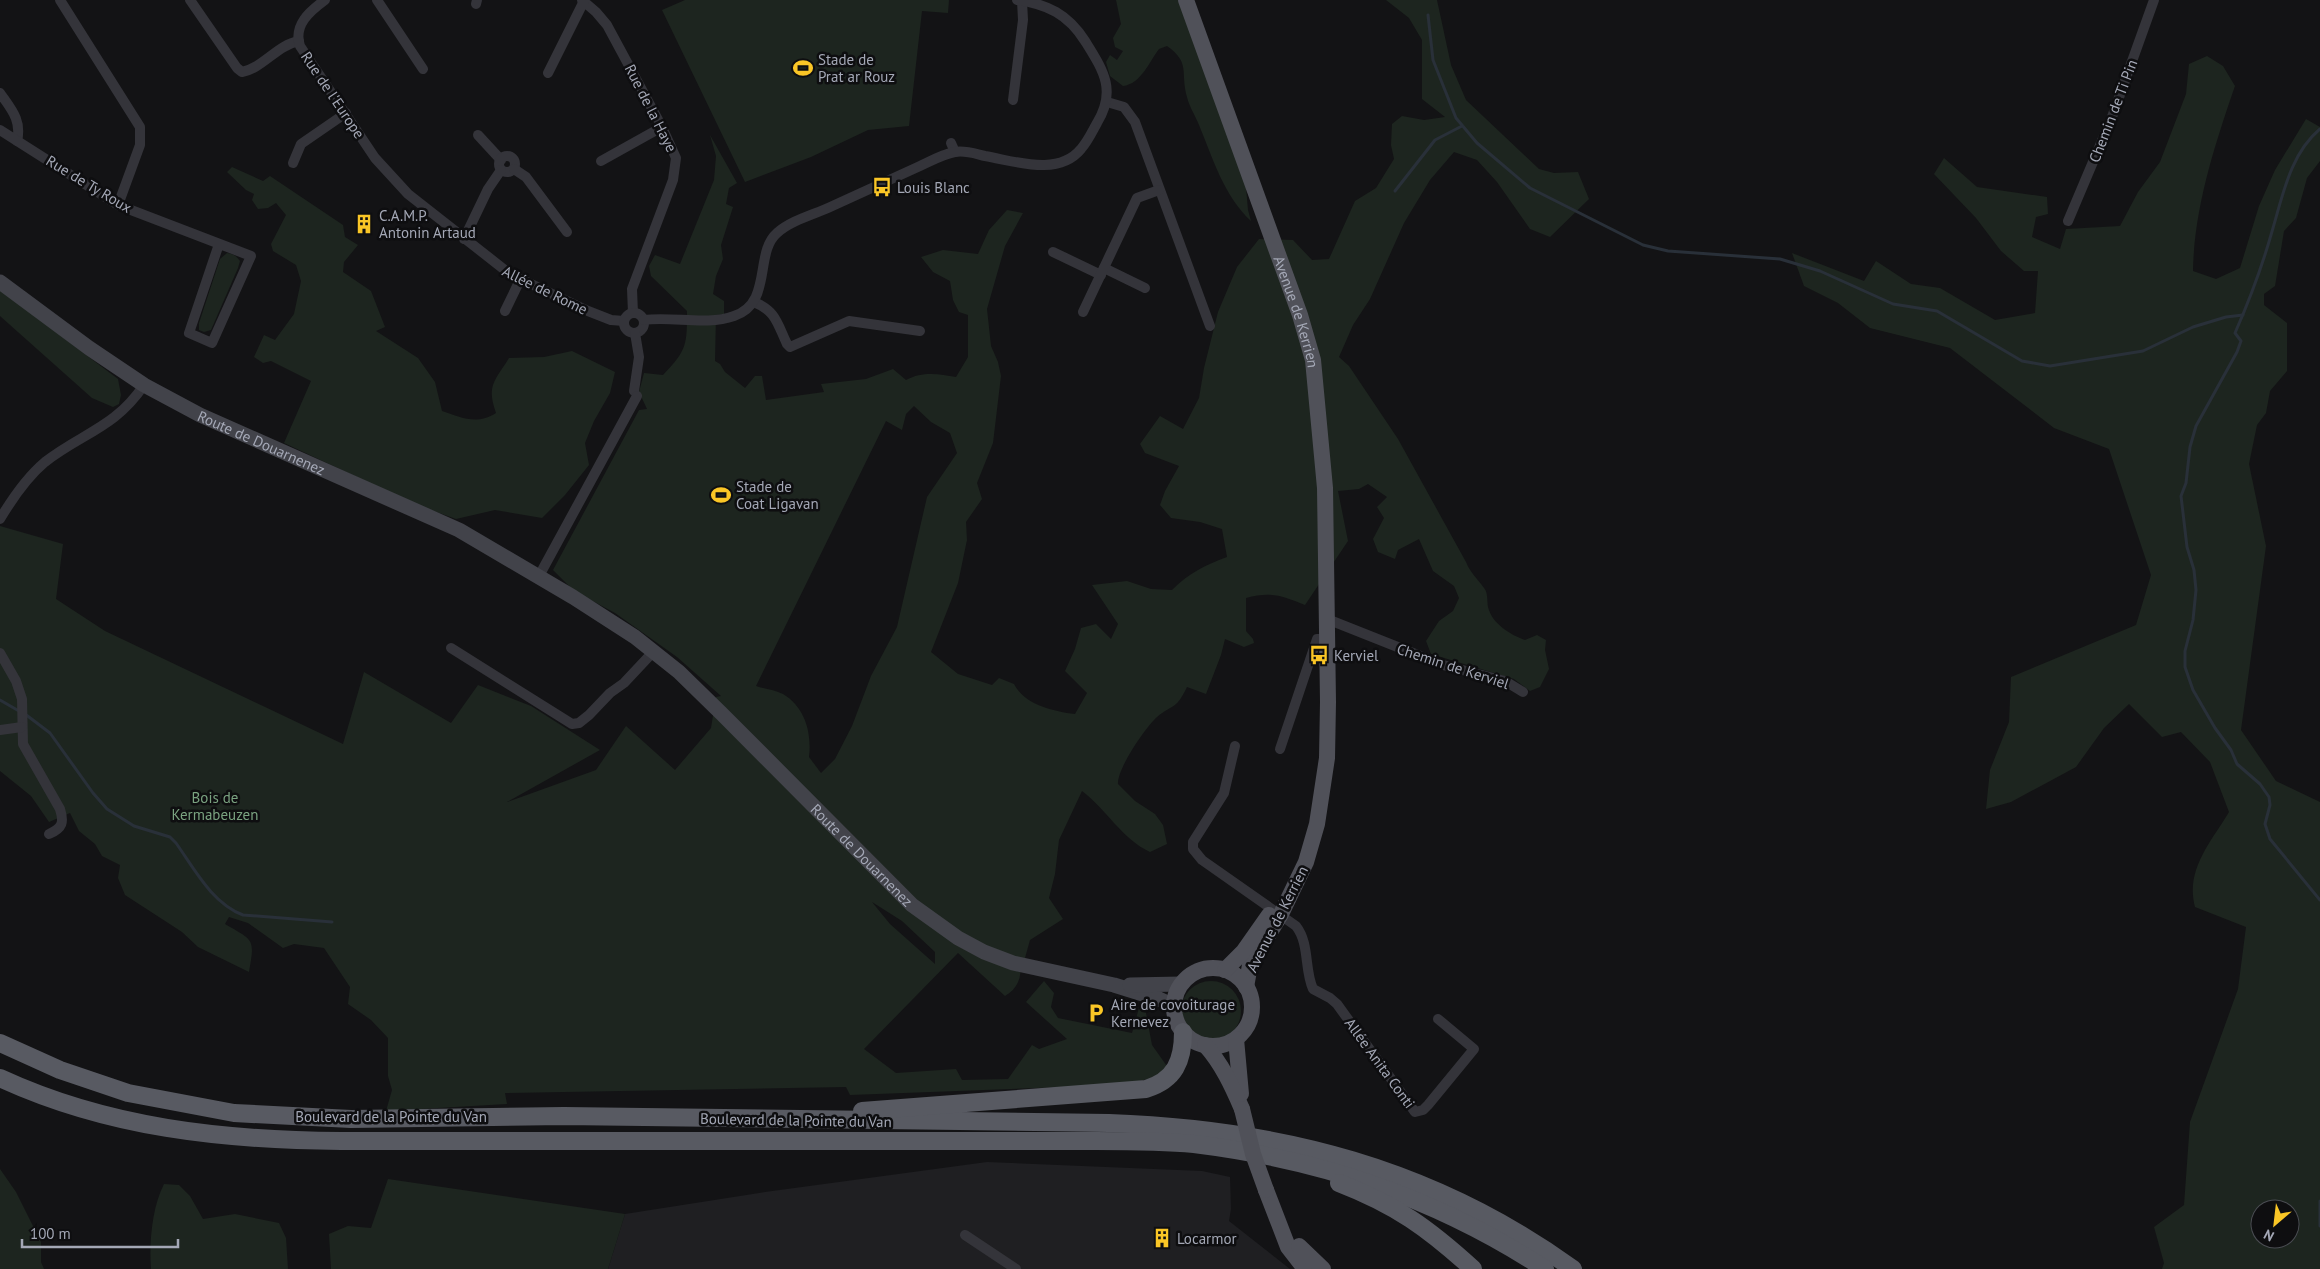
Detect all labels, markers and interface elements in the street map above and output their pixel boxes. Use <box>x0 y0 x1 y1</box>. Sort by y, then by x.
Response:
street label: Rue de l'Europe <box>297 48 369 142</box>
place label: Stade de Prat ar Rouz <box>818 50 895 86</box>
sports icon: Stade de Prat ar Rouz <box>792 57 814 79</box>
street label: Chemin de Ti Pin <box>2085 57 2141 165</box>
street label: Rue de la Haye <box>621 61 681 155</box>
street label: Rue de Ty Roux <box>43 151 136 217</box>
bus stop icon: Louis Blanc <box>871 176 893 198</box>
place label: Louis Blanc <box>897 178 970 197</box>
place label: C.A.M.P. Antonin Artaud <box>379 206 476 242</box>
building icon: C.A.M.P. Antonin Artaud <box>353 213 375 235</box>
street label: Avenue de Kerrien <box>1270 253 1323 368</box>
street label: Allée de Rome <box>499 261 591 319</box>
street label: Route de Douarnenez <box>195 406 328 479</box>
place label: Stade de Coat Ligavan <box>736 477 819 513</box>
sports icon: Stade de Coat Ligavan <box>710 484 732 506</box>
street label: Chemin de Kerviel <box>1394 639 1512 693</box>
bus stop icon: Kerviel <box>1308 644 1330 666</box>
place label: Kerviel <box>1334 646 1379 665</box>
park label: Bois de Kermabeuzen <box>172 788 258 824</box>
street label: Route de Douarnenez <box>807 799 917 910</box>
street label: Avenue de Kerrien <box>1242 863 1312 975</box>
place label: Aire de covoiturage Kernevez <box>1111 995 1235 1031</box>
parking icon: Aire de covoiturage Kernevez <box>1085 1002 1107 1024</box>
street label: Allée Anita Conti <box>1341 1014 1419 1112</box>
street label: Boulevard de la Pointe du Van <box>295 1107 487 1126</box>
street label: Boulevard de la Pointe du Van <box>700 1109 892 1131</box>
north arrow <box>2250 1199 2300 1249</box>
scale bar <box>22 1216 179 1248</box>
text: 100 m <box>30 1224 71 1243</box>
text: N <box>2261 1225 2277 1246</box>
building icon: Locarmor <box>1151 1227 1173 1249</box>
place label: Locarmor <box>1177 1229 1237 1248</box>

